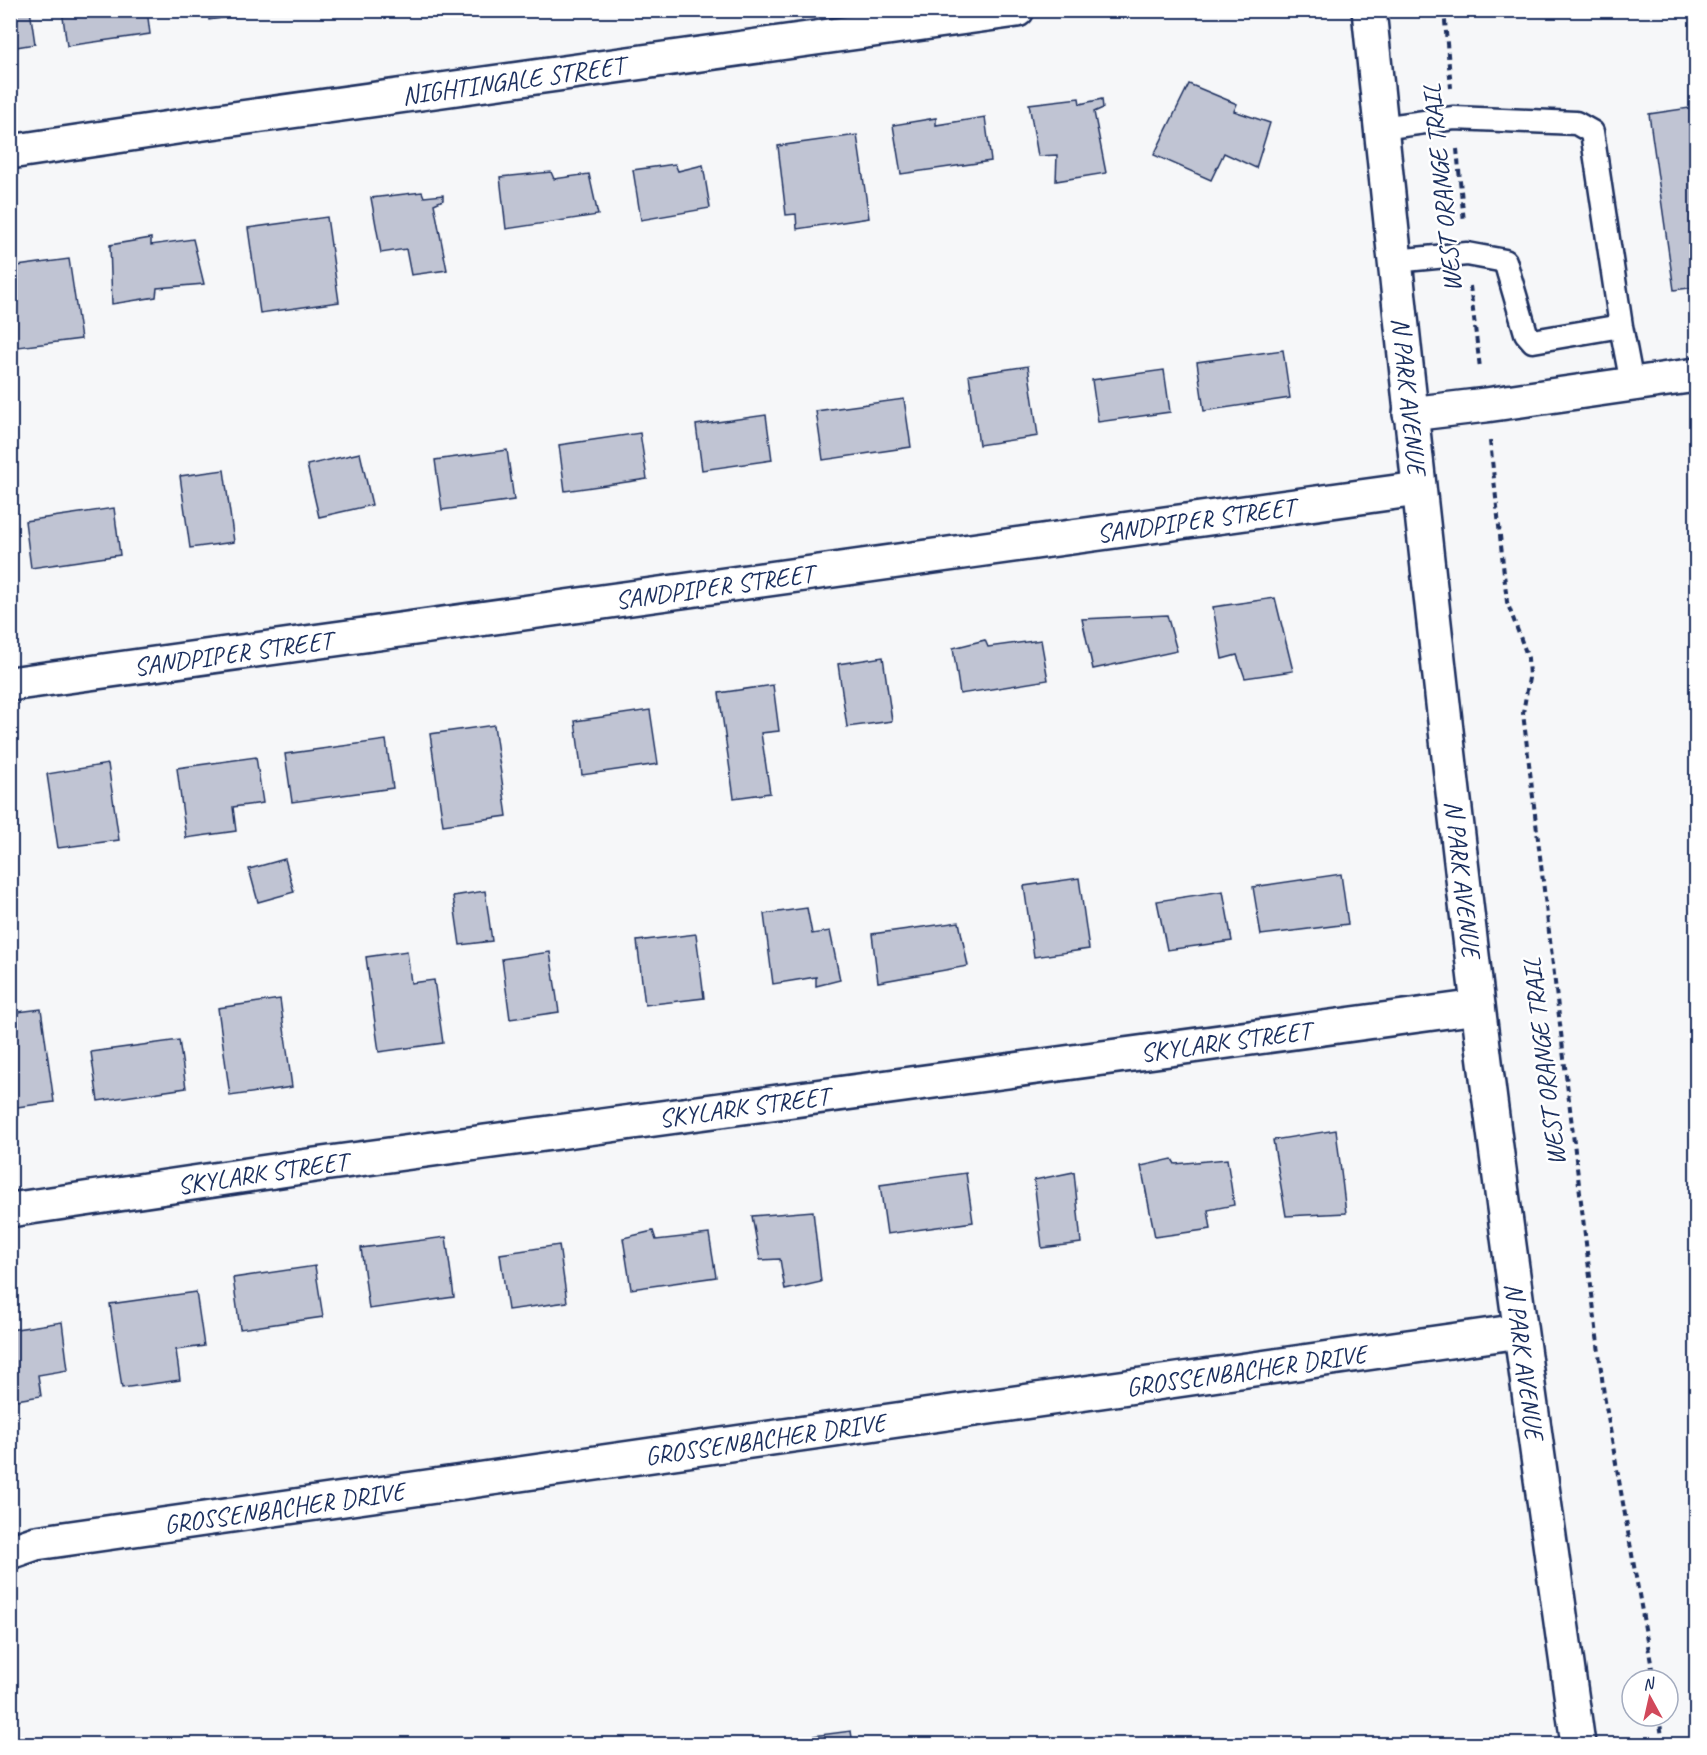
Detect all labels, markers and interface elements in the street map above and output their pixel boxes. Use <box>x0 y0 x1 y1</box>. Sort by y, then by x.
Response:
street label: NIGHTINGALE STREET <box>400 48 632 112</box>
street label: WEST ORANGE TRAIL <box>1415 82 1469 294</box>
street label: N PARK AVENUE <box>1385 316 1434 480</box>
street label: SANDPIPER STREET <box>1094 489 1302 550</box>
street label: SANDPIPER STREET <box>613 556 821 617</box>
street label: SANDPIPER STREET <box>132 622 339 683</box>
street label: N PARK AVENUE <box>1438 799 1489 963</box>
street label: WEST ORANGE TRAIL <box>1515 955 1573 1168</box>
street label: SKYLARK STREET <box>1138 1013 1318 1069</box>
street label: SKYLARK STREET <box>657 1078 836 1135</box>
street label: SKYLARK STREET <box>175 1144 354 1202</box>
street label: N PARK AVENUE <box>1498 1281 1552 1445</box>
street label: GROSSENBACHER DRIVE <box>1124 1336 1372 1404</box>
street label: GROSSENBACHER DRIVE <box>643 1405 891 1472</box>
street label: GROSSENBACHER DRIVE <box>162 1474 410 1541</box>
north arrow <box>1620 1668 1680 1728</box>
text: N <box>1642 1673 1657 1695</box>

